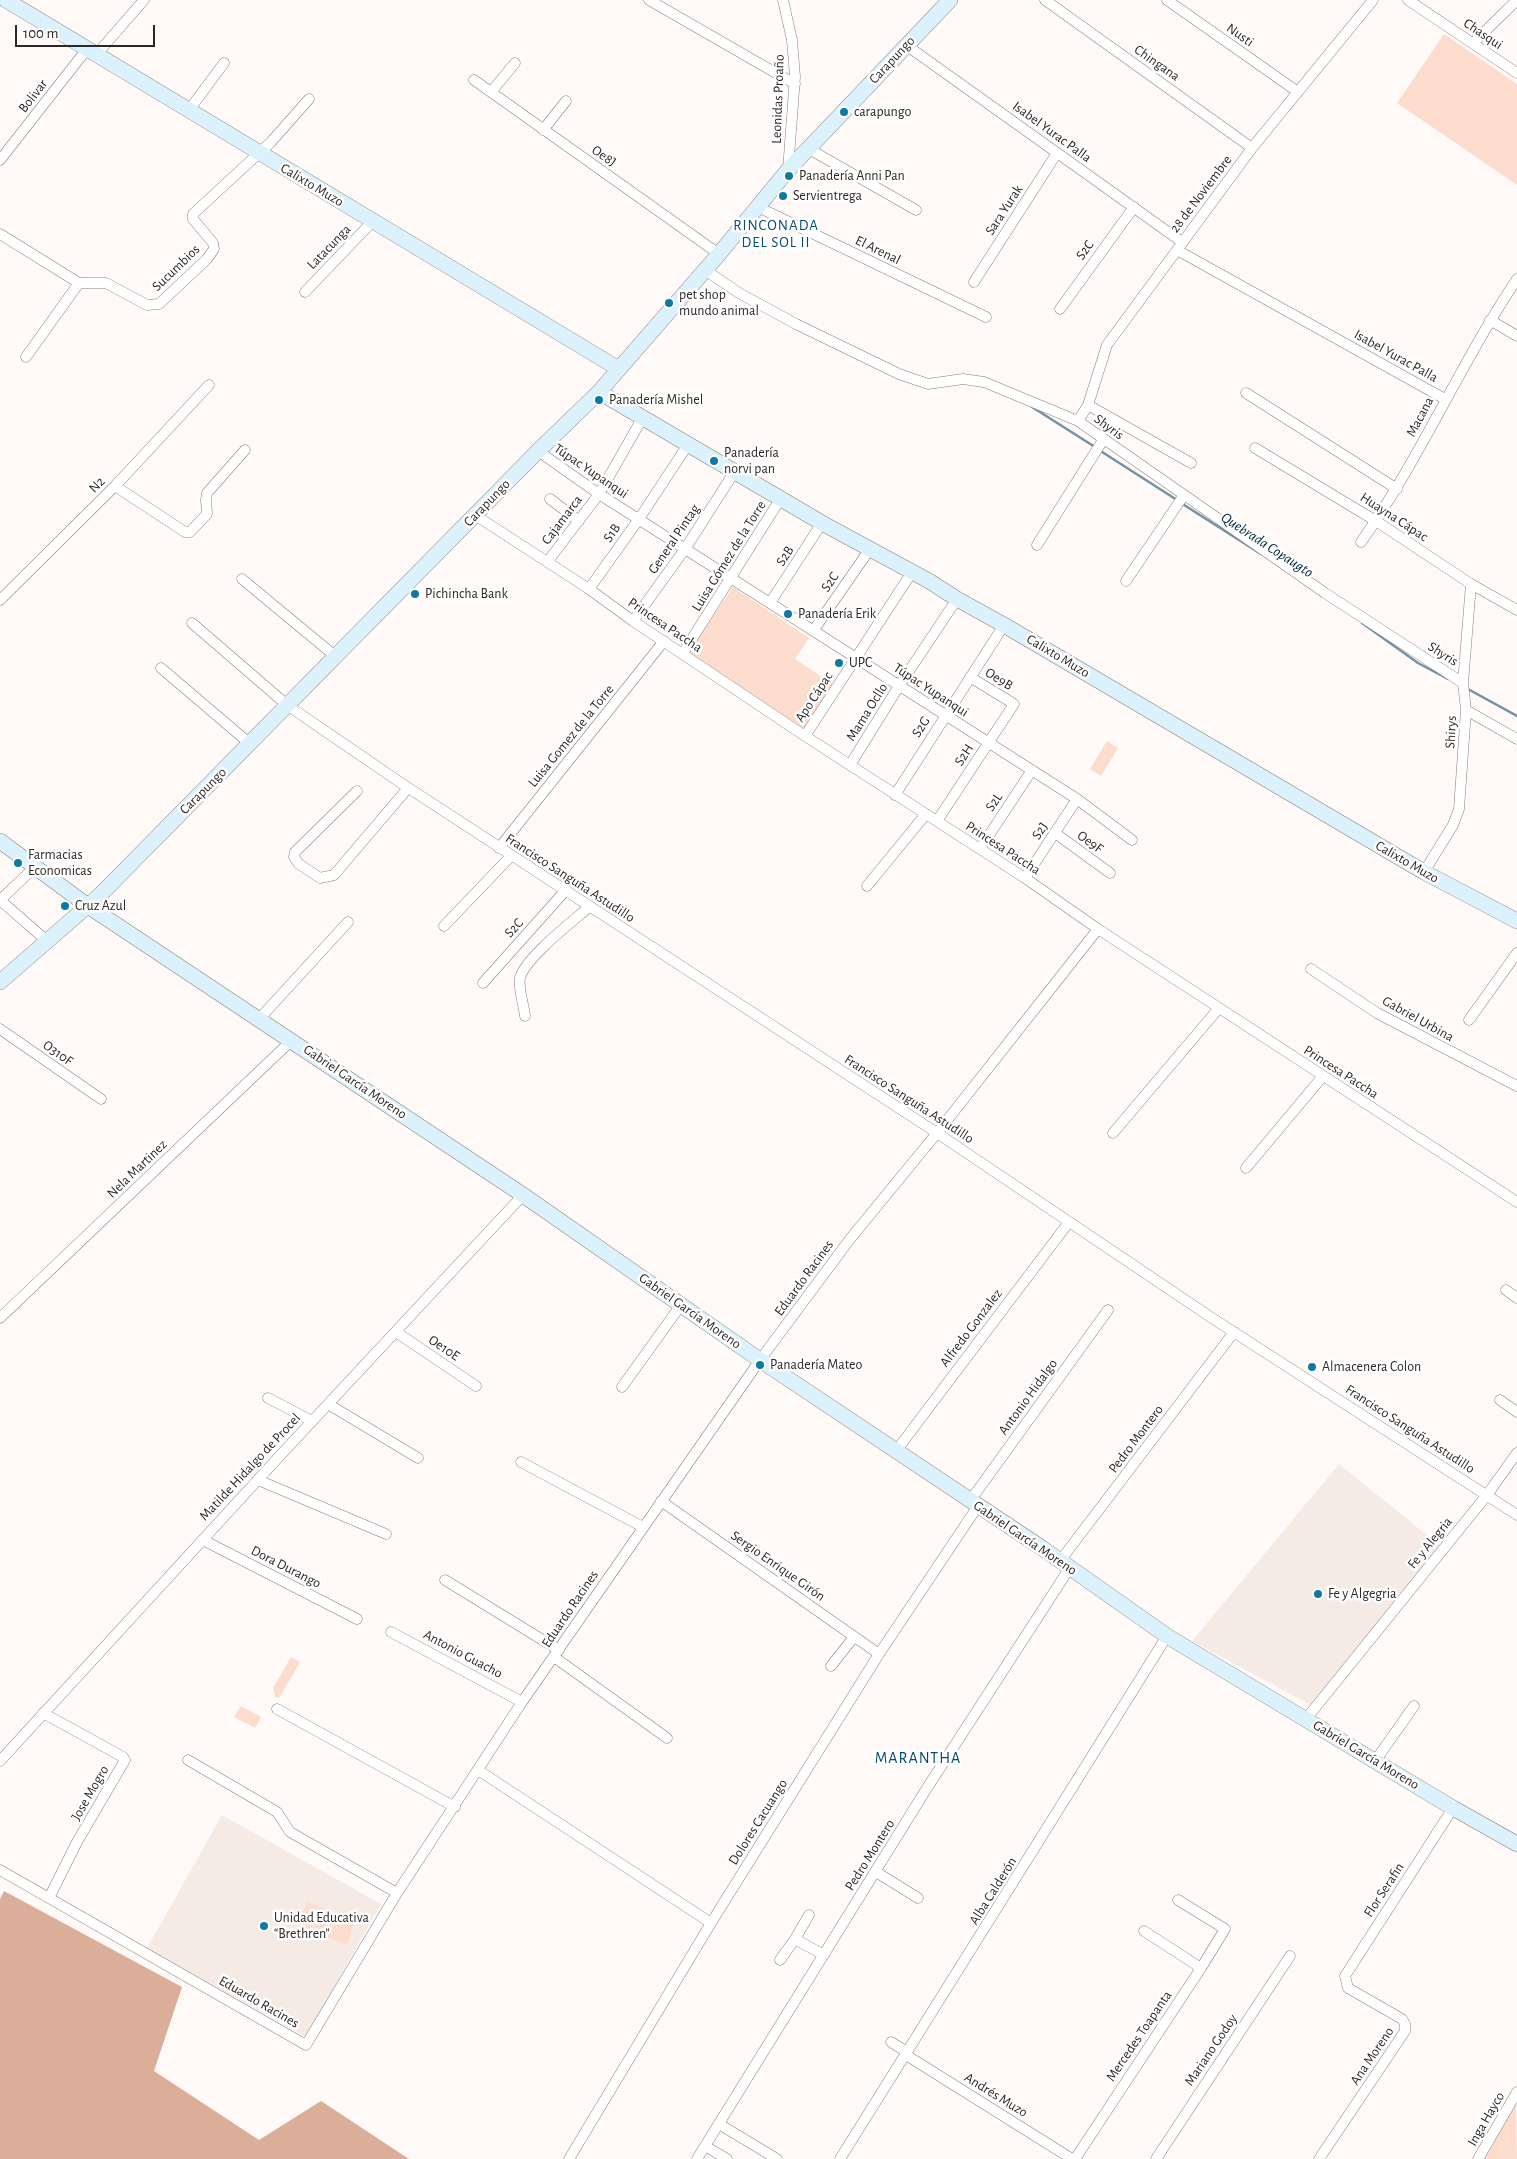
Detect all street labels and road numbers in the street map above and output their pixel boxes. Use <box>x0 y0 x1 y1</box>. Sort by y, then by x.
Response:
street label: Chasqui <box>1460 15 1506 53</box>
street label: Nusti <box>1223 20 1257 50</box>
street label: Carapungo <box>866 33 918 87</box>
street label: Chingana <box>1131 41 1183 85</box>
street label: Leonidas Proaño <box>768 54 788 144</box>
street label: Bolivar <box>15 76 51 116</box>
street label: Isabel Yurac Palla <box>1009 98 1095 166</box>
street label: Oe8J <box>588 142 620 170</box>
street label: 28 de Noviembre <box>1167 152 1235 236</box>
street label: Calixto Muzo <box>277 160 347 210</box>
street label: Sara Yurak <box>982 182 1026 238</box>
street label: Latacunga <box>304 221 354 273</box>
street label: El Arenal <box>852 232 904 268</box>
street label: S2C <box>1072 237 1098 263</box>
street label: Sucumbios <box>149 241 203 295</box>
street label: Isabel Yurac Palla <box>1351 326 1441 386</box>
street label: Macana <box>1403 394 1437 440</box>
street label: Shyris <box>1091 411 1127 443</box>
street label: Túpac Yupanqui <box>551 440 631 502</box>
street label: N2 <box>85 473 109 497</box>
street label: Carapungo <box>460 476 514 530</box>
street label: Huayna Cápac <box>1357 489 1431 545</box>
street label: Cajamarca <box>538 492 586 548</box>
street label: Luisa Gómez de la Torre <box>688 498 770 614</box>
street label: General Pintag <box>645 501 703 577</box>
street label: S1B <box>600 520 624 546</box>
street label: S2B <box>772 543 798 569</box>
street label: S2C <box>817 569 843 595</box>
street label: Princesa Paccha <box>625 594 705 656</box>
street label: Calixto Muzo <box>1023 631 1093 681</box>
street label: Shyris <box>1425 638 1461 670</box>
street label: Túpac Yupanqui <box>890 659 972 721</box>
street label: Oe9B <box>982 664 1016 694</box>
street label: Apo Cápac <box>791 669 837 725</box>
street label: Mama Ocllo <box>843 680 891 744</box>
street label: Luisa Gomez de la Torre <box>524 681 618 791</box>
street label: S2G <box>908 713 934 741</box>
street label: Shirys <box>1442 715 1460 749</box>
street label: S2H <box>951 741 977 769</box>
street label: Carapungo <box>176 764 230 818</box>
street label: S2L <box>982 790 1006 814</box>
street label: Princesa Paccha <box>962 818 1044 878</box>
street label: S2J <box>1028 819 1052 843</box>
street label: Oe9F <box>1074 827 1106 857</box>
street label: Francisco Sanguña Astudillo <box>502 830 638 926</box>
street label: Calixto Muzo <box>1372 837 1442 887</box>
street label: S2C <box>501 915 527 941</box>
street label: Gabriel Urbina <box>1379 992 1457 1046</box>
street label: O310F <box>40 1037 76 1069</box>
street label: Gabriel García Moreno <box>300 1041 410 1123</box>
street label: Princesa Paccha <box>1300 1042 1382 1102</box>
street label: Francisco Sanguña Astudillo <box>841 1051 977 1147</box>
street label: Nela Martinez <box>103 1136 171 1202</box>
street label: Eduardo Racines <box>771 1237 837 1319</box>
street label: Gabriel García Moreno <box>636 1269 744 1353</box>
street label: Alfredo Gonzalez <box>936 1286 1006 1370</box>
street label: Oe10E <box>425 1331 463 1365</box>
street label: Antonio Hidalgo <box>995 1356 1061 1438</box>
street label: Francisco Sanguña Astudillo <box>1342 1381 1478 1477</box>
street label: Pedro Montero <box>1105 1402 1167 1476</box>
street label: Matilde Hidalgo de Procel <box>196 1410 304 1524</box>
street label: Gabriel García Moreno <box>970 1497 1080 1579</box>
street label: Fe y Alegria <box>1404 1514 1456 1572</box>
street label: Sergio Enrique Girón <box>727 1527 829 1605</box>
street label: Dora Durango <box>248 1542 324 1592</box>
street label: Eduardo Racines <box>538 1567 602 1651</box>
street label: Antonio Guacho <box>421 1626 505 1682</box>
street label: Gabriel García Moreno <box>1310 1717 1422 1793</box>
street label: Jose Mogro <box>68 1763 112 1823</box>
street label: Dolores Cacuango <box>725 1776 791 1868</box>
street label: Pedro Montero <box>841 1816 899 1894</box>
street label: Alba Calderón <box>966 1854 1020 1928</box>
street label: Flor Serafin <box>1360 1860 1408 1920</box>
street label: Eduardo Racines <box>216 1972 302 2032</box>
street label: Mercedes Toapanta <box>1102 1988 1176 2084</box>
street label: Mariano Godoy <box>1181 2011 1241 2089</box>
street label: Ana Moreno <box>1346 2024 1398 2088</box>
street label: Andrés Muzo <box>961 2069 1031 2121</box>
street label: Inga Hayco <box>1464 2089 1508 2149</box>

